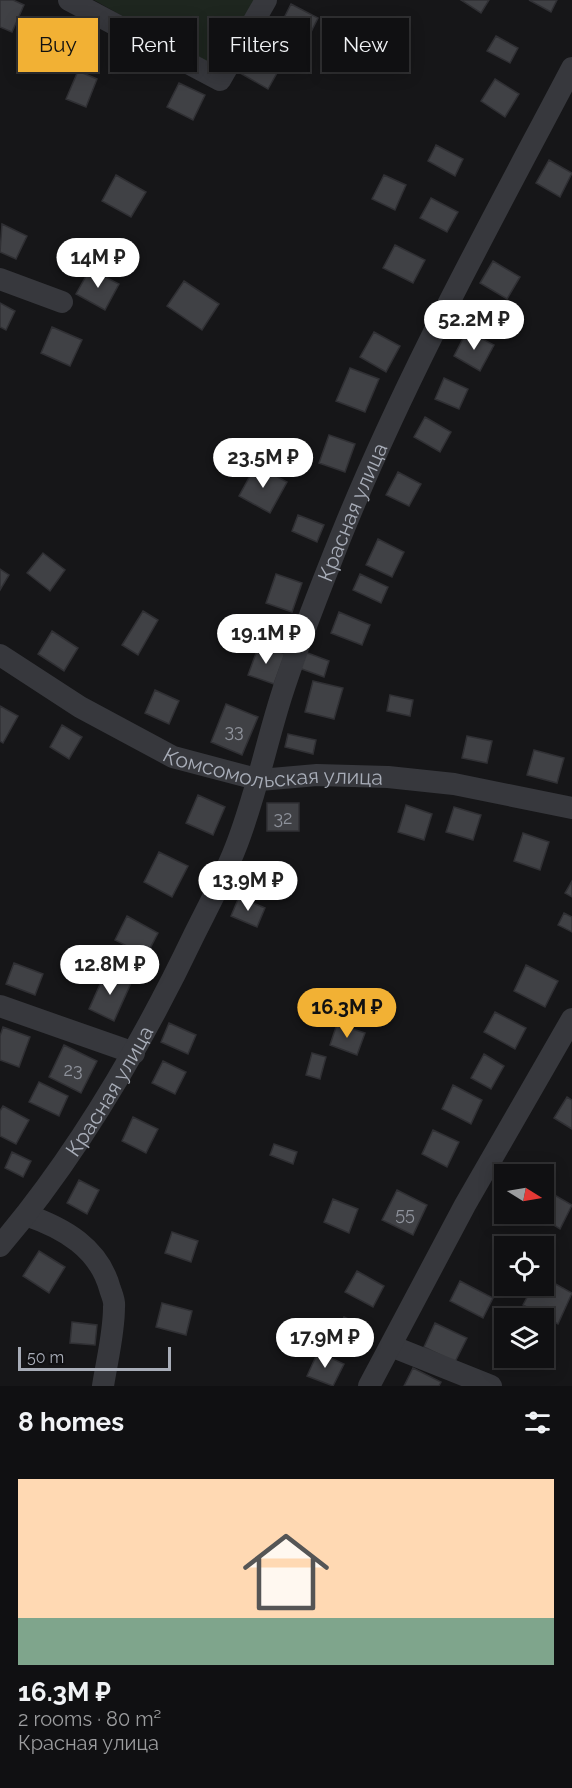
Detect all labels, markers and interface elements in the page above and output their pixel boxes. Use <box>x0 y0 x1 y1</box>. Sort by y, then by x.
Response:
chip: Buy <box>18 18 98 72</box>
chip: Rent <box>110 18 197 72</box>
chip: Filters <box>209 18 310 72</box>
chip: New <box>322 18 409 72</box>
pin: 14M ₽ <box>56 238 140 289</box>
text: 14M ₽ <box>70 245 126 269</box>
pin: 52.2M ₽ <box>419 300 529 351</box>
text: 52.2M ₽ <box>438 307 510 331</box>
pin: 23.5M ₽ <box>208 438 318 489</box>
street label: Красная улица <box>312 439 392 585</box>
text: 23.5M ₽ <box>227 445 299 469</box>
pin: 19.1M ₽ <box>211 614 321 665</box>
text: 19.1M ₽ <box>231 621 301 645</box>
house number: 33 <box>224 720 244 741</box>
street label: Комсомольская улица <box>159 742 383 793</box>
house number: 32 <box>274 807 293 828</box>
pin: 13.9M ₽ <box>193 861 303 912</box>
text: 13.9M ₽ <box>212 868 284 892</box>
pin: 12.8M ₽ <box>55 945 165 996</box>
text: 12.8M ₽ <box>74 952 146 976</box>
pin: 16.3M ₽ <box>292 988 402 1039</box>
text: 16.3M ₽ <box>311 995 383 1019</box>
street label: Красная улица <box>60 1021 158 1161</box>
house number: 23 <box>64 1059 83 1080</box>
north arrow <box>494 1164 554 1224</box>
map controls <box>494 1164 554 1368</box>
house number: 55 <box>395 1203 415 1224</box>
button: locate <box>494 1236 554 1296</box>
button: layers <box>494 1308 554 1368</box>
pin: 17.9M ₽ <box>270 1318 380 1369</box>
text: 17.9M ₽ <box>290 1325 360 1349</box>
scale bar <box>18 1344 171 1372</box>
text: 50 m <box>27 1348 64 1367</box>
icon: filters <box>521 1406 554 1439</box>
text: 8 homes <box>18 1407 124 1437</box>
icon: home <box>232 1518 340 1626</box>
text: 16.3M ₽ <box>18 1677 111 1707</box>
text: 2 rooms · 80 m² <box>18 1707 161 1731</box>
text: Красная улица <box>18 1731 159 1755</box>

